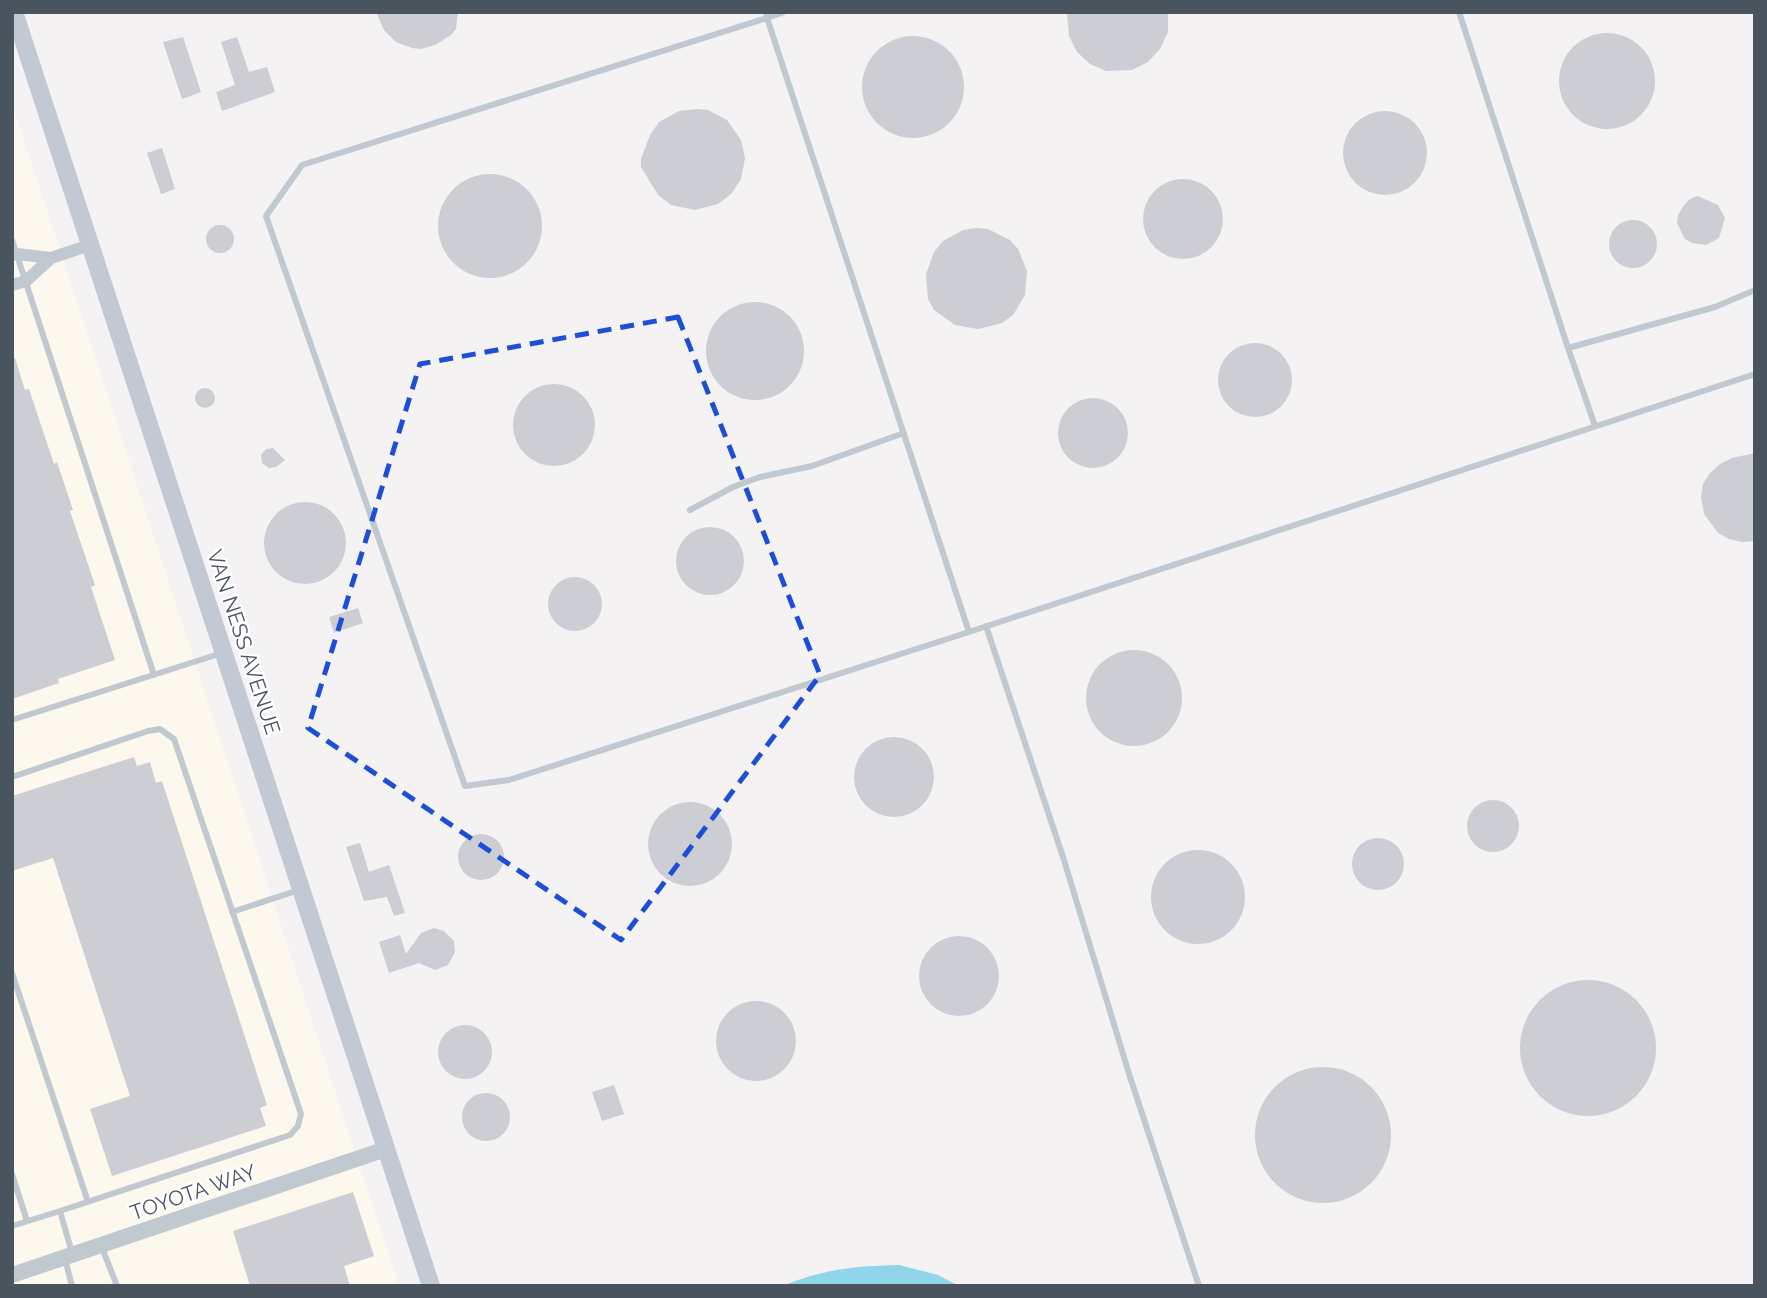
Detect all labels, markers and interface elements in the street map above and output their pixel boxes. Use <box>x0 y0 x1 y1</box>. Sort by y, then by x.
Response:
street label: VAN NESS AVENUE <box>202 546 286 738</box>
street label: TOYOTA WAY <box>127 1159 260 1225</box>

